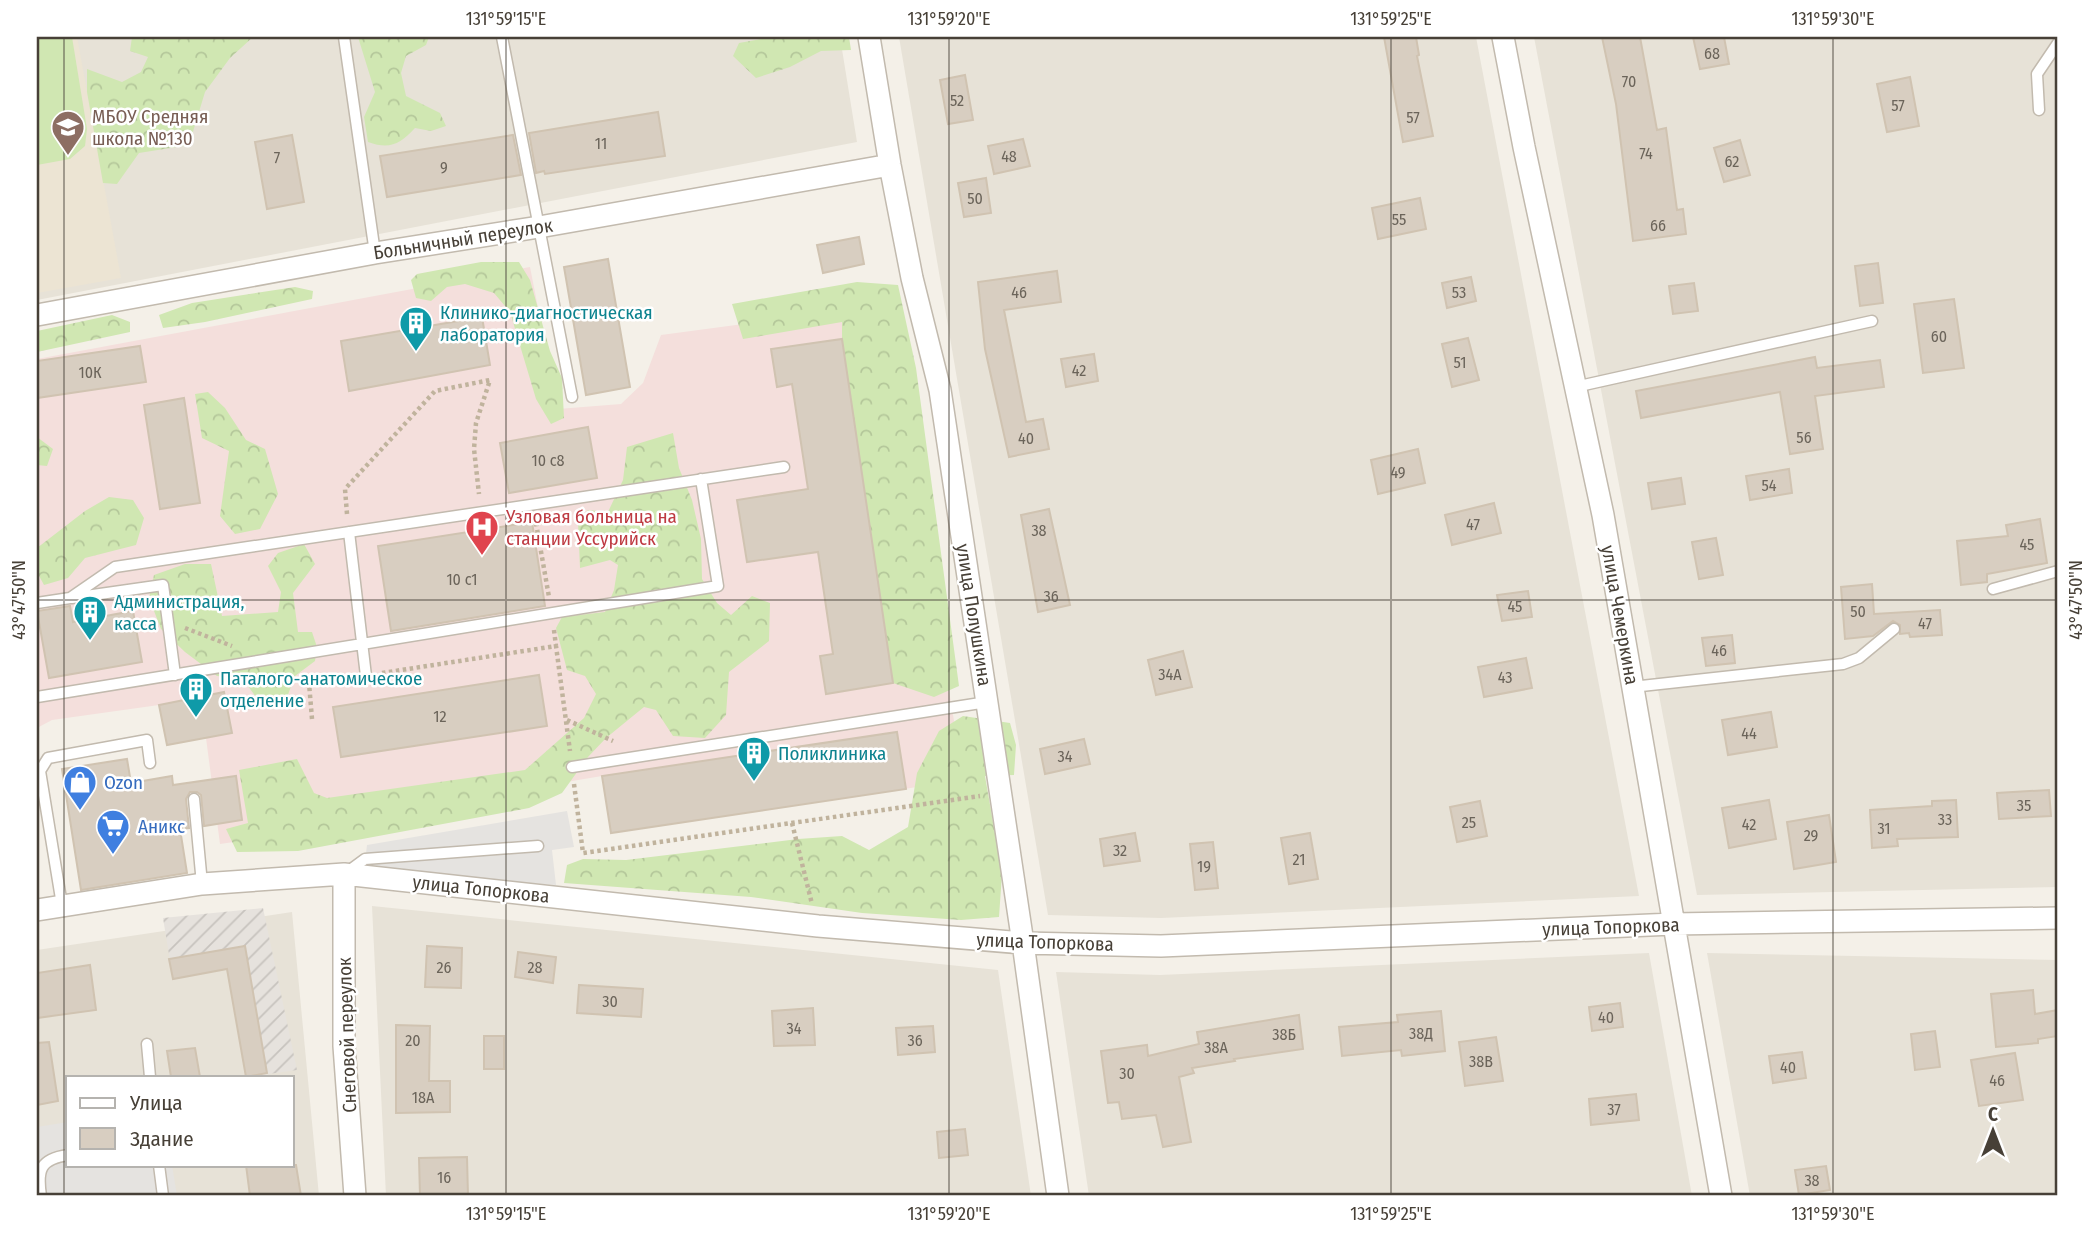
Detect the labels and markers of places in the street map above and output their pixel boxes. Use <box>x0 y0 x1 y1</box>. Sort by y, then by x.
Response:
place label: МБОУ Средняя школа №130 <box>92 105 208 150</box>
school or university icon: МБОУ Средняя школа №130 <box>49 108 87 157</box>
place label: Клинико-диагностическая лаборатория <box>440 301 653 346</box>
building icon: Клинико-диагностическая лаборатория <box>397 304 435 353</box>
place label: Узловая больница на станции Уссурийск <box>505 505 677 550</box>
hospital icon: Узловая больница на станции Уссурийск <box>463 508 501 557</box>
place label: Администрация, касса <box>114 590 245 635</box>
building icon: Администрация, касса <box>71 593 109 642</box>
place label: Паталого-анатомическое отделение <box>220 667 422 712</box>
building icon: Паталого-анатомическое отделение <box>177 670 215 719</box>
building icon: Поликлиника <box>735 734 773 783</box>
place label: Поликлиника <box>778 742 886 765</box>
shop icon: Ozon <box>61 763 99 812</box>
place label: Ozon <box>104 771 143 794</box>
supermarket icon: Аникс <box>94 807 132 856</box>
place label: Аникс <box>138 815 185 838</box>

